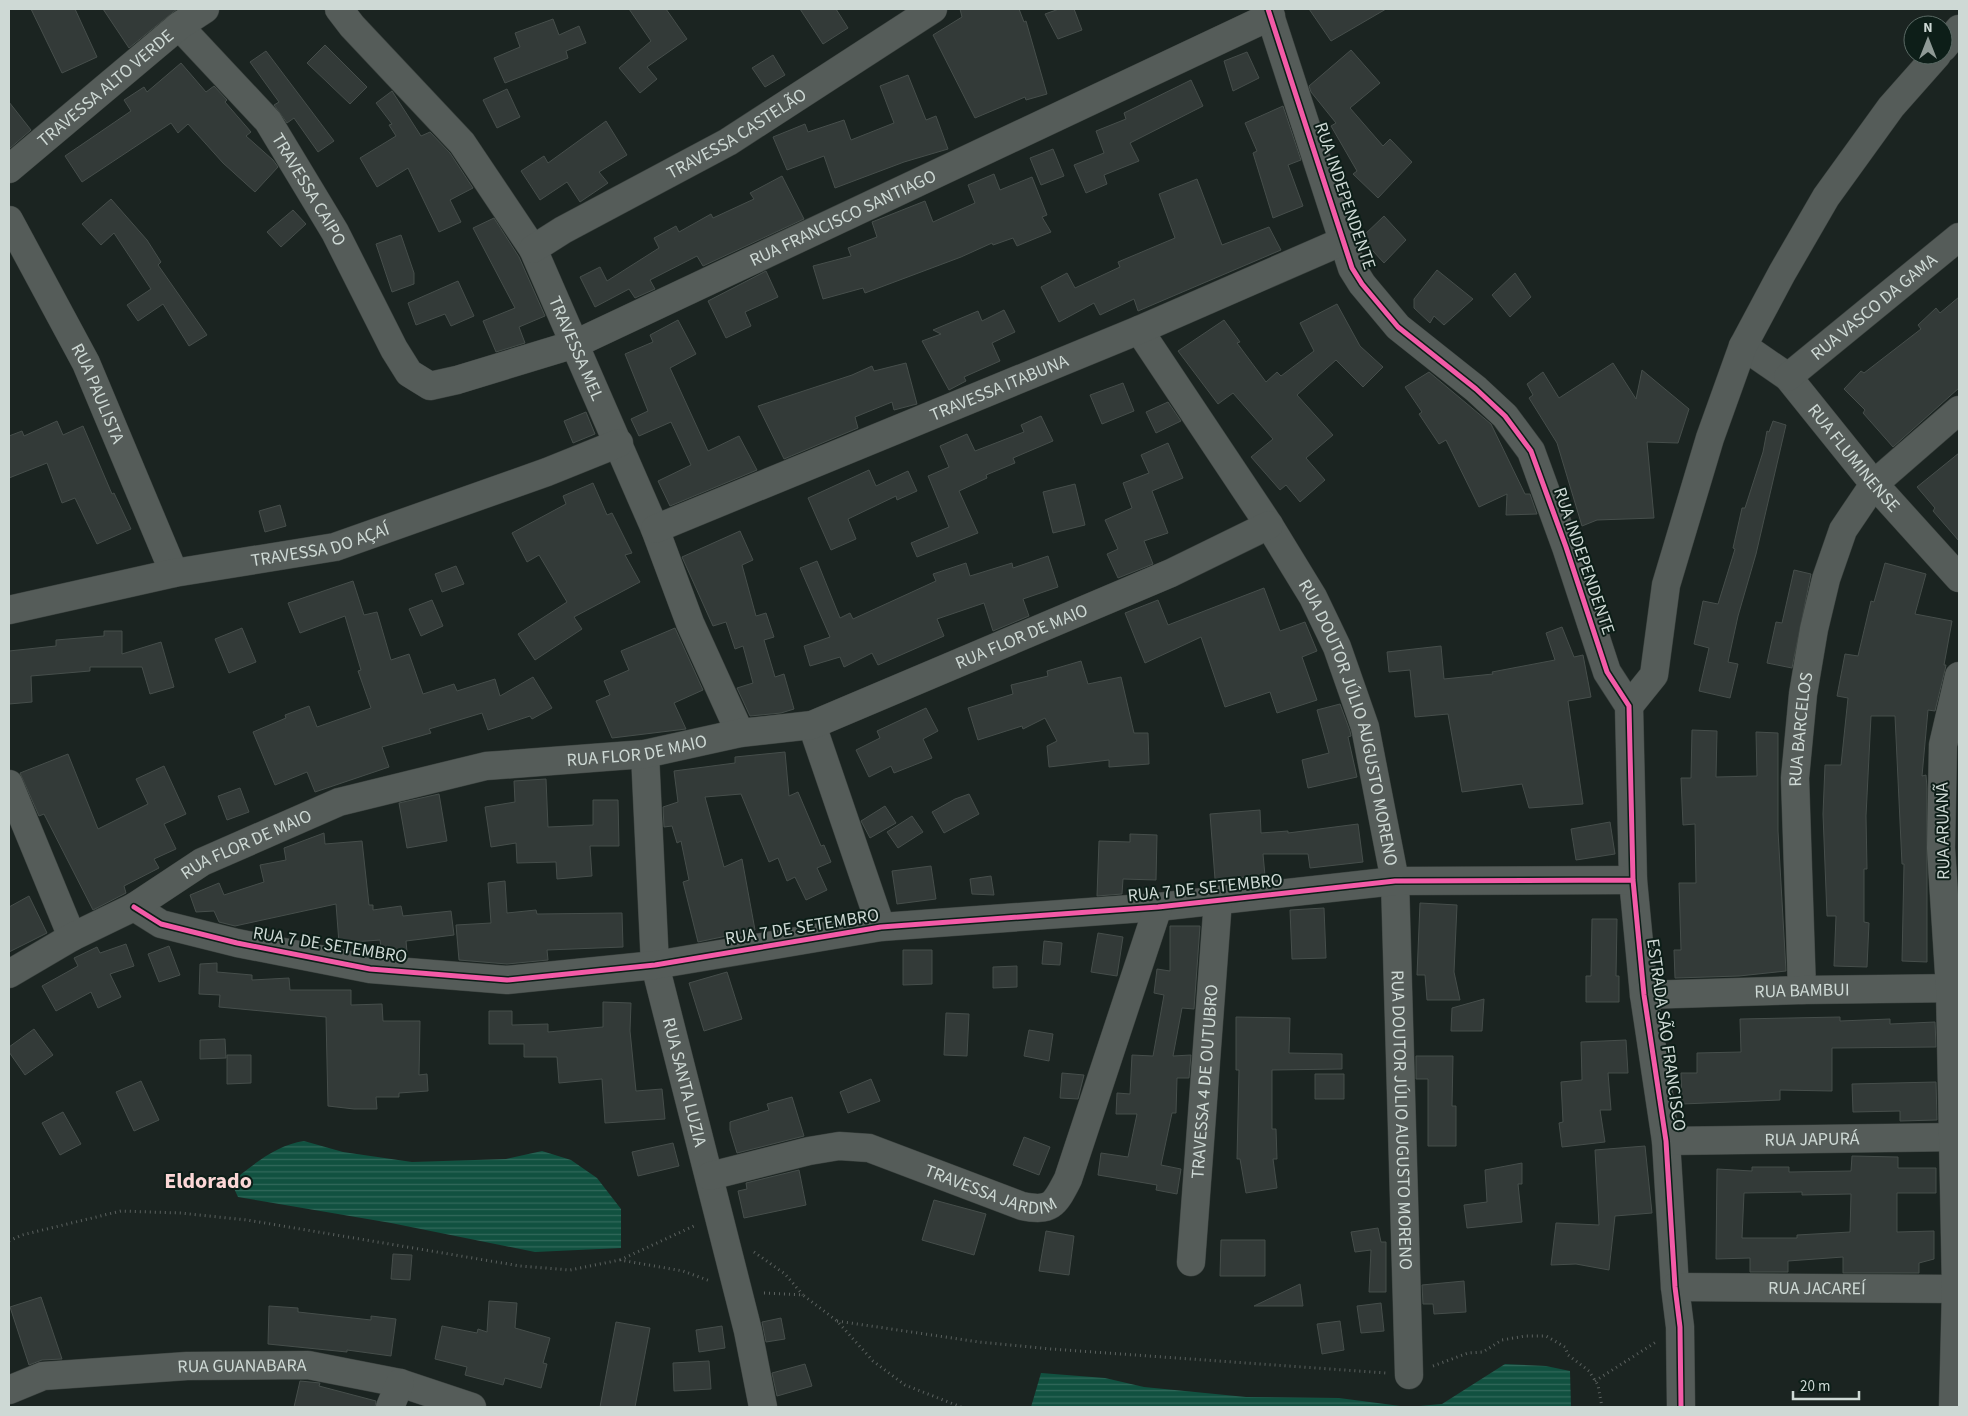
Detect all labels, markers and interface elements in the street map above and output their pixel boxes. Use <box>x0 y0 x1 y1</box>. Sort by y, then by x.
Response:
north arrow <box>1903 15 1953 65</box>
text: N <box>1923 18 1933 38</box>
street label: TRAVESSA ALTO VERDE <box>32 23 179 153</box>
street label: TRAVESSA CASTELÃO <box>662 82 811 185</box>
street label: RUA INDEPENDENTE <box>1308 119 1382 273</box>
street label: TRAVESSA CAIPO <box>266 128 352 250</box>
street label: RUA FRANCISCO SANTIAGO <box>745 163 940 272</box>
street label: RUA VASCO DA GAMA <box>1805 247 1943 366</box>
street label: TRAVESSA MEL <box>543 292 610 405</box>
street label: RUA PAULISTA <box>65 339 131 447</box>
street label: TRAVESSA ITABUNA <box>926 348 1072 427</box>
street label: RUA FLUMINENSE <box>1802 398 1906 517</box>
street label: RUA INDEPENDENTE <box>1547 484 1621 638</box>
street label: TRAVESSA DO AÇAÍ <box>249 516 394 573</box>
street label: RUA DOUTOR JÚLIO AUGUSTO MORENO <box>1293 574 1404 868</box>
street label: RUA FLOR DE MAIO <box>951 597 1092 675</box>
street label: RUA BARCELOS <box>1782 670 1819 787</box>
street label: RUA FLOR DE MAIO <box>566 728 709 772</box>
street label: RUA ARUANÃ <box>1930 782 1956 880</box>
street label: RUA FLOR DE MAIO <box>176 803 315 885</box>
street label: RUA 7 DE SETEMBRO <box>1126 867 1284 909</box>
street label: RUA 7 DE SETEMBRO <box>723 902 881 952</box>
street label: RUA 7 DE SETEMBRO <box>251 920 409 970</box>
street label: ESTRADA SÃO FRANCISCO <box>1640 937 1692 1133</box>
street label: RUA DOUTOR JÚLIO AUGUSTO MORENO <box>1385 970 1419 1270</box>
street label: RUA BAMBUI <box>1754 977 1850 1004</box>
street label: TRAVESSA 4 DE OUTUBRO <box>1185 983 1224 1180</box>
street label: RUA SANTA LUZIA <box>656 1015 713 1150</box>
street label: RUA JAPURÁ <box>1764 1126 1860 1152</box>
street label: TRAVESSA JARDIM <box>921 1158 1062 1221</box>
district label: Eldorado <box>164 1165 252 1197</box>
street label: RUA JACAREÍ <box>1768 1275 1867 1301</box>
street label: RUA GUANABARA <box>177 1353 307 1379</box>
scale bar <box>1793 1368 1859 1400</box>
text: 20 m <box>1800 1376 1830 1397</box>

